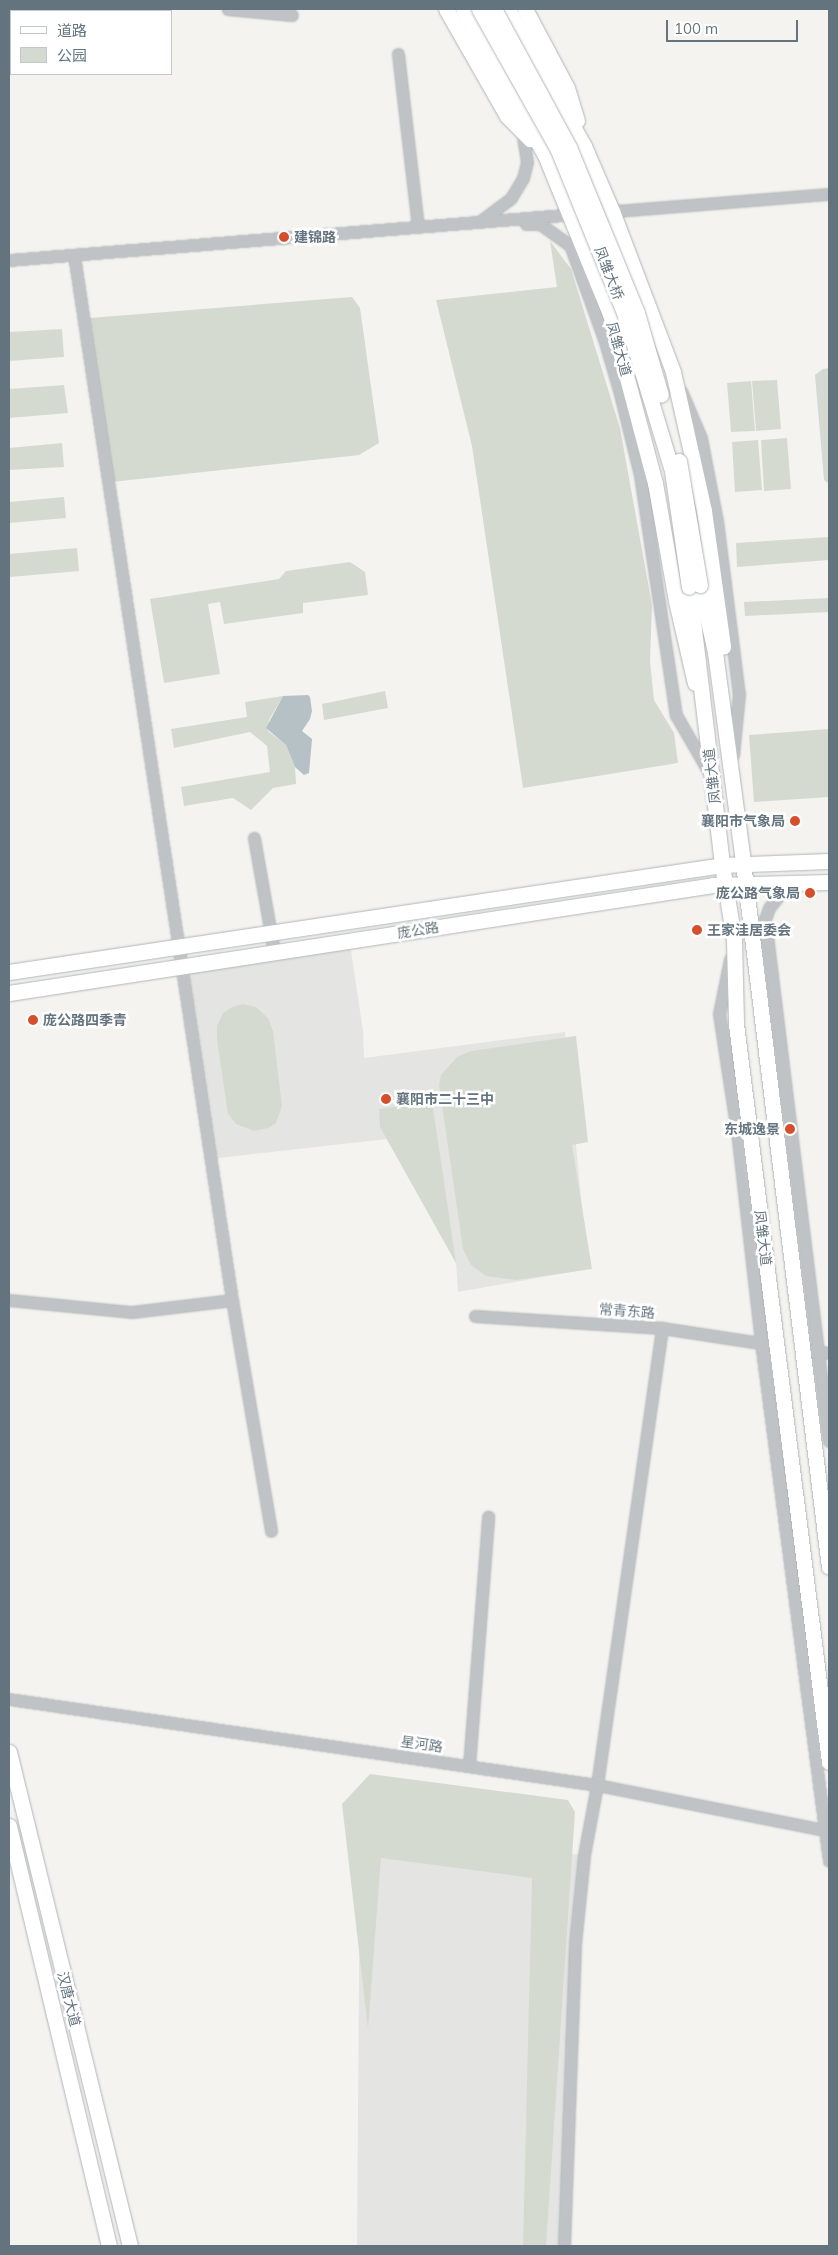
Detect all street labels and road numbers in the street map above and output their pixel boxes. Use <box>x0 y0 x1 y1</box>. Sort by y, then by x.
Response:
street label: 凤雏大桥 <box>591 244 627 302</box>
street label: 凤雏大道 <box>603 320 635 378</box>
street label: 凤雏大道 <box>700 747 724 805</box>
street label: 庞公路 <box>396 918 440 942</box>
street label: 凤雏大道 <box>751 1209 775 1267</box>
street label: 常青东路 <box>598 1301 656 1321</box>
street label: 星河路 <box>400 1733 444 1755</box>
street label: 汉唐大道 <box>54 1970 84 2028</box>

